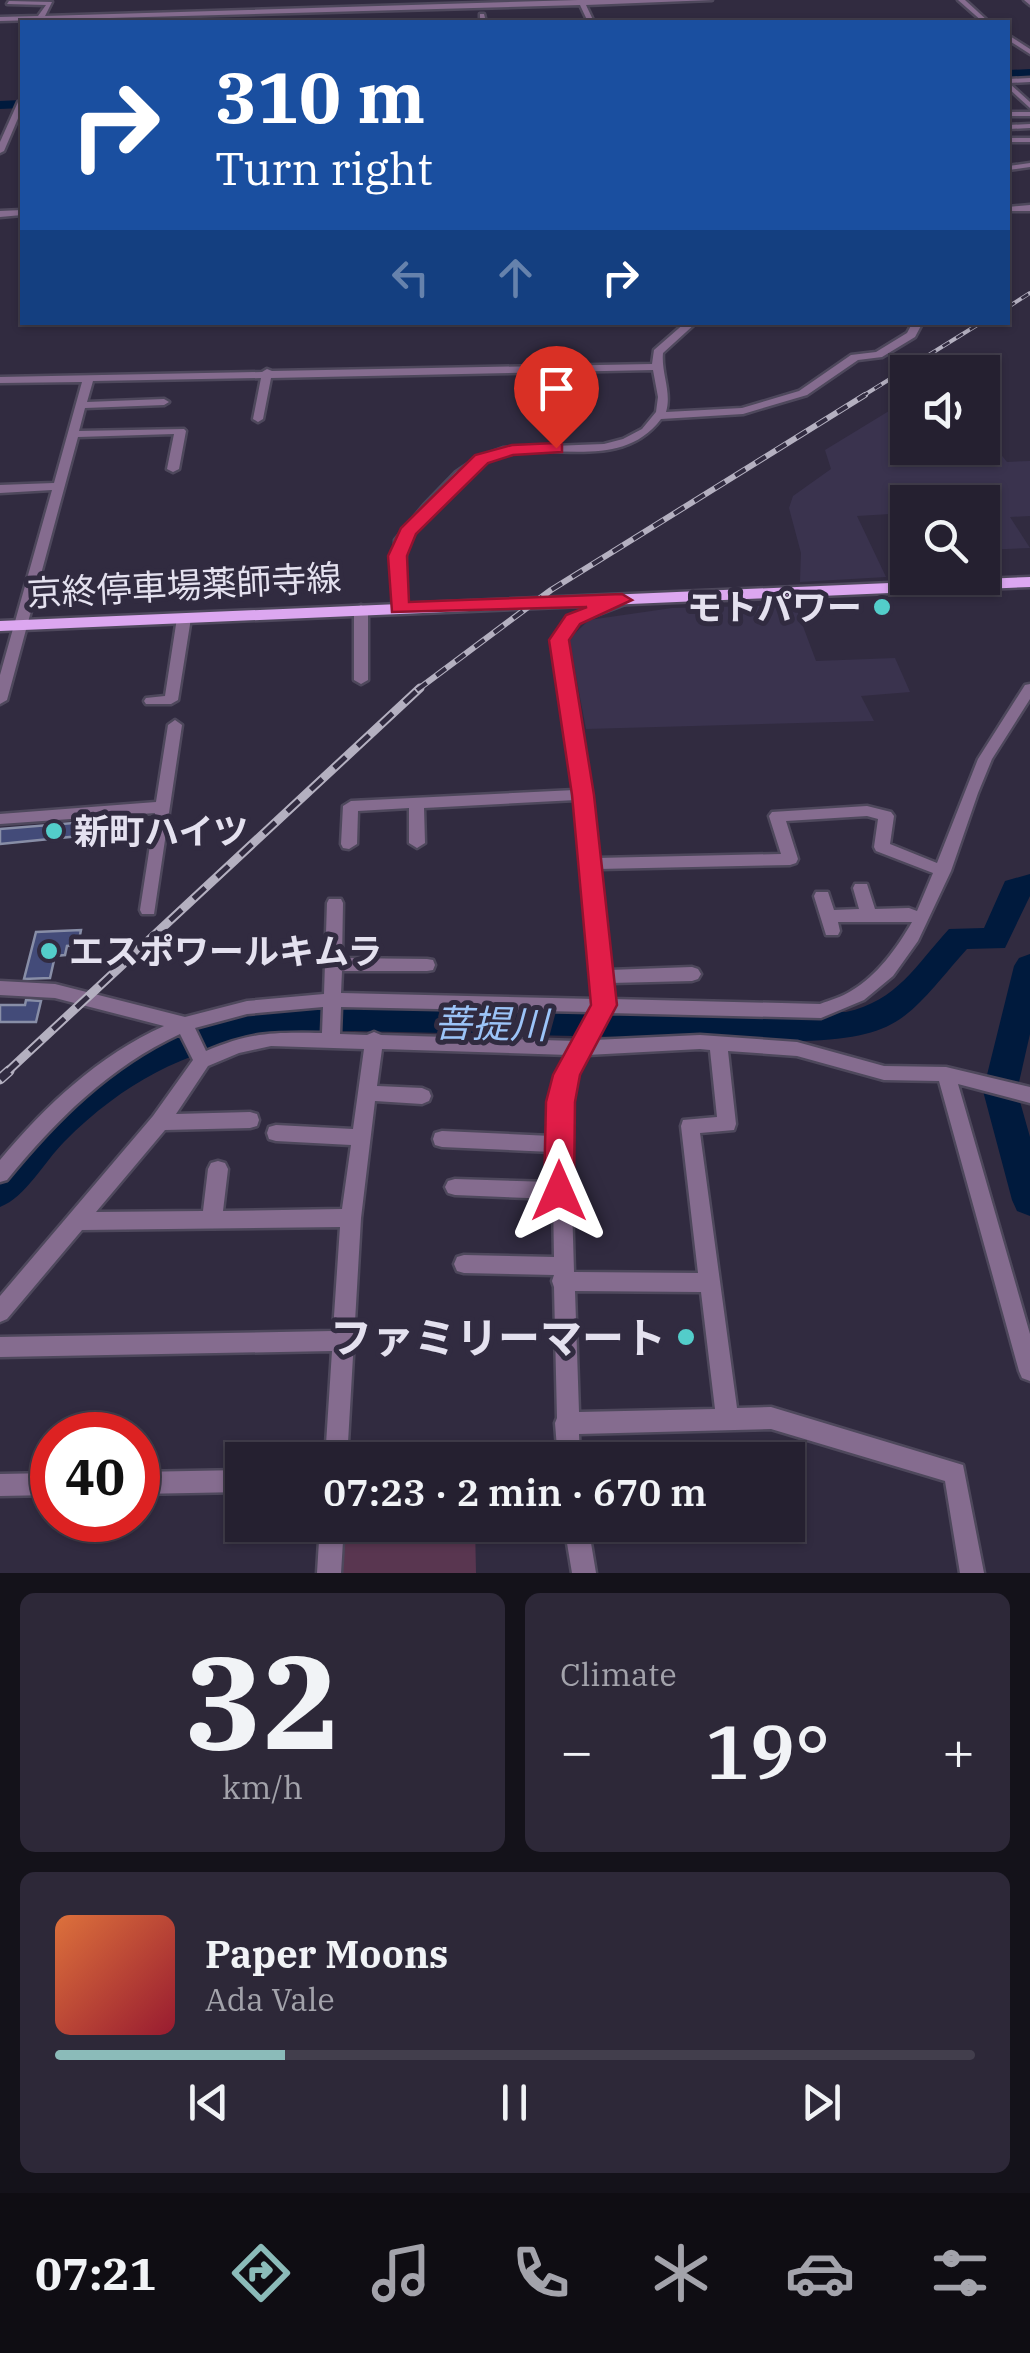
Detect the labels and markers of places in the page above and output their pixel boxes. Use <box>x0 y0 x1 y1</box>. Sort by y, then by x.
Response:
pin <box>514 346 599 449</box>
place label: モトパワー <box>687 584 862 630</box>
marker: モトパワー <box>871 596 893 618</box>
place label: 新町ハイツ <box>74 808 248 854</box>
marker: 新町ハイツ <box>43 820 65 842</box>
place label: エスポワールキムラ <box>69 928 382 974</box>
marker: エスポワールキムラ <box>38 940 60 962</box>
place label: ファミリーマート <box>330 1310 666 1365</box>
marker: ファミリーマート <box>675 1326 697 1348</box>

